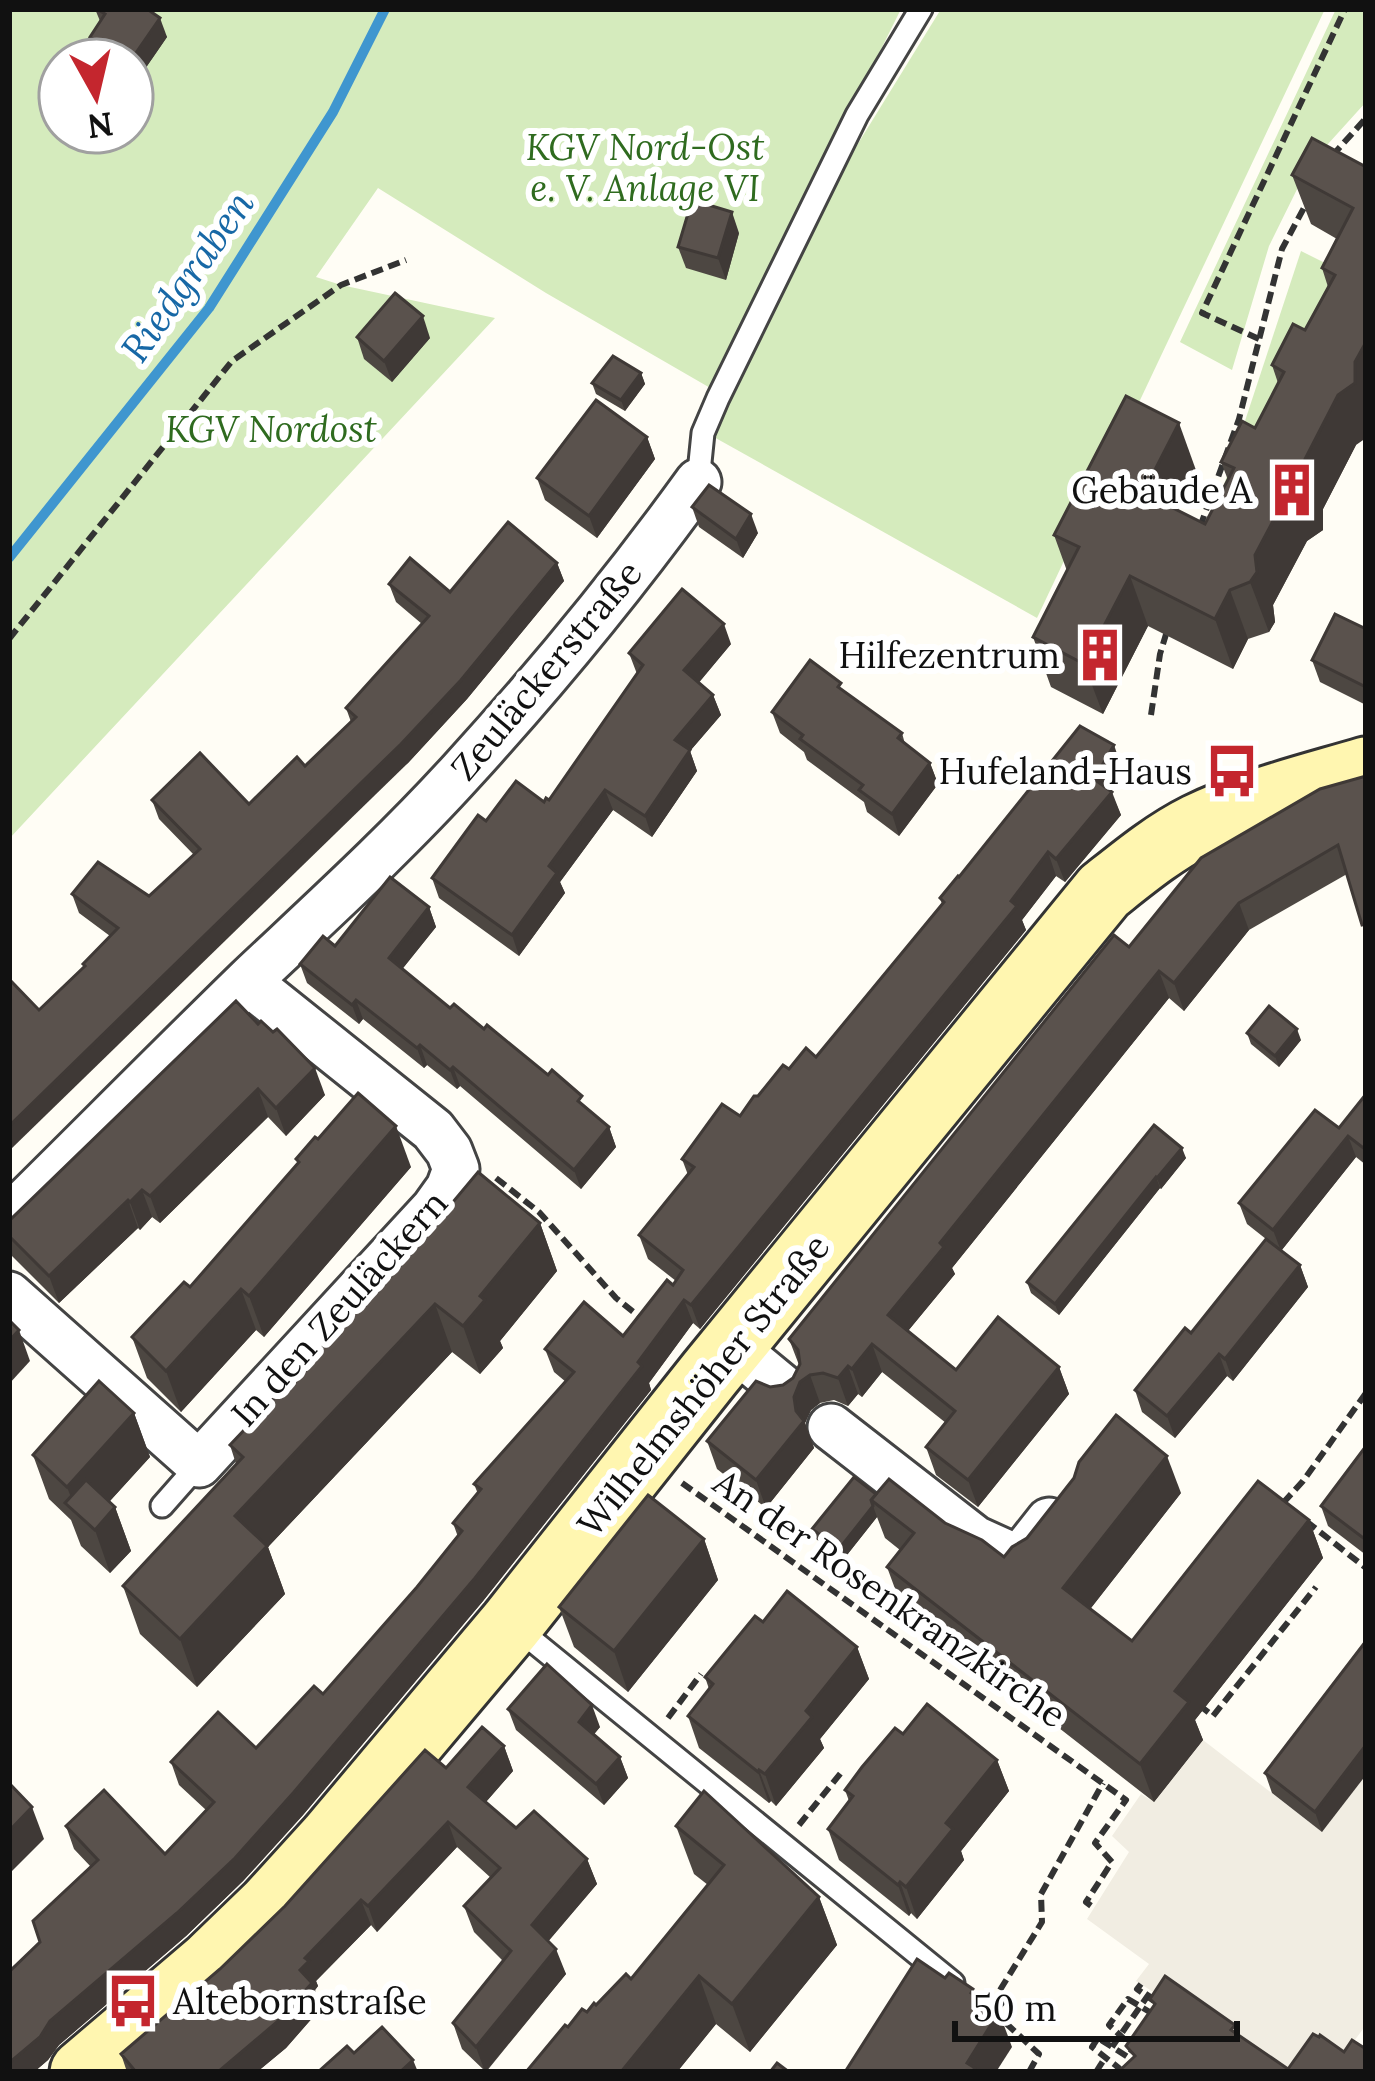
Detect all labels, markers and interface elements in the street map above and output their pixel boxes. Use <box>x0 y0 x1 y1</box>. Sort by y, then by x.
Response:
north arrow <box>36 36 156 156</box>
text: N <box>85 103 116 148</box>
park label: KGV Nord-Ost e. V. Anlage VI <box>526 124 764 211</box>
water label: Riedgraben <box>110 180 264 372</box>
park label: KGV Nordost <box>165 406 377 452</box>
building icon: Gebäude A <box>1263 461 1321 519</box>
place label: Gebäude A <box>1071 467 1252 513</box>
street label: Zeuläckerstraße <box>441 551 651 789</box>
building icon: Hilfezentrum <box>1071 626 1129 684</box>
place label: Hilfezentrum <box>838 632 1060 678</box>
bus stop icon: Hufeland-Haus <box>1203 742 1261 800</box>
place label: Hufeland-Haus <box>939 748 1192 794</box>
street label: In den Zeuläckern <box>221 1180 457 1436</box>
street label: Wilhelmshöher Straße <box>567 1225 839 1545</box>
street label: An der Rosenkranzkirche <box>704 1458 1075 1737</box>
scale bar <box>955 1967 1237 2041</box>
bus stop icon: Altebornstraße <box>104 1972 162 2030</box>
place label: Altebornstraße <box>172 1978 427 2024</box>
text: 50 m <box>973 1985 1057 2031</box>

